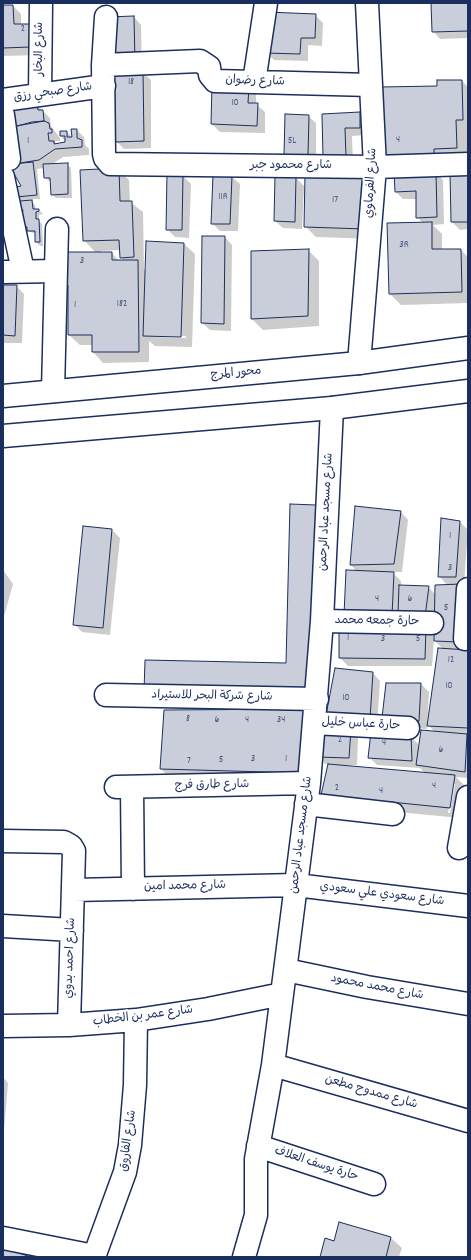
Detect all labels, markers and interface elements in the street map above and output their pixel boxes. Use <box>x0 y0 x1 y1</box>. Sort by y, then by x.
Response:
street label: شارع البخار <box>33 22 47 76</box>
house number: 2 <box>21 24 25 36</box>
street label: شارع رضوان <box>225 74 285 90</box>
house number: 18 <box>128 77 134 89</box>
street label: شارع صبحي رزق <box>13 80 93 106</box>
house number: 10 <box>231 98 239 110</box>
house number: 4 <box>396 135 400 147</box>
house number: 1 <box>27 136 29 148</box>
house number: 5L <box>288 136 296 148</box>
street label: شارع الفرماوي <box>363 147 381 219</box>
street label: شارع محمود جبر <box>250 159 332 173</box>
house number: 11R <box>218 192 228 204</box>
house number: 17 <box>332 195 338 207</box>
house number: 3R <box>399 240 409 252</box>
house number: 3 <box>80 256 84 268</box>
house number: 182 <box>117 299 127 311</box>
house number: 1 <box>74 300 76 312</box>
street label: محور المرج <box>210 365 262 383</box>
street label: شارع مسجد عباد الرحمن <box>317 452 337 572</box>
house number: 1 <box>449 531 451 543</box>
house number: 3 <box>448 563 452 575</box>
house number: 4 <box>375 594 379 606</box>
house number: 6 <box>408 594 412 606</box>
house number: 5 <box>444 603 448 615</box>
street label: حارة جمعه محمد <box>335 614 419 630</box>
house number: 1 <box>347 633 349 645</box>
house number: 3 <box>381 634 385 646</box>
house number: 5 <box>416 634 420 646</box>
house number: 12 <box>448 655 454 667</box>
house number: 10 <box>445 681 453 693</box>
street label: شارع شركة البحر للاستيراد <box>151 689 273 705</box>
house number: 10 <box>342 693 350 705</box>
house number: 8 <box>186 714 190 726</box>
house number: 6 <box>215 715 219 727</box>
house number: 4 <box>245 715 249 727</box>
house number: 34 <box>277 715 285 727</box>
street label: حارة عباس خليل <box>321 716 401 734</box>
house number: 2 <box>338 735 342 747</box>
house number: 4 <box>382 738 386 750</box>
house number: 6 <box>439 745 443 757</box>
house number: 3 <box>251 754 255 766</box>
house number: 1 <box>285 754 287 766</box>
house number: 5 <box>219 755 223 767</box>
house number: 7 <box>187 756 191 768</box>
street label: شارع مسجد عباد الرحمن <box>288 775 316 895</box>
street label: شارع طارق فرج <box>175 778 249 794</box>
house number: 4 <box>432 781 436 793</box>
house number: 2 <box>335 783 339 795</box>
house number: 4 <box>379 786 383 798</box>
street label: شارع محمد امين <box>144 879 226 895</box>
street label: شارع سعودي علي سعودي <box>319 880 445 910</box>
street label: شارع احمد بدوي <box>62 917 80 999</box>
street label: شارع محمد محمود <box>329 972 425 1004</box>
street label: شارع عمر بن الخطاب <box>92 1004 194 1030</box>
street label: شارع ممدوح مطعن <box>323 1073 419 1113</box>
street label: شارع الفاروق <box>118 1109 140 1173</box>
street label: حارة يوسف العلاف <box>272 1145 360 1185</box>

